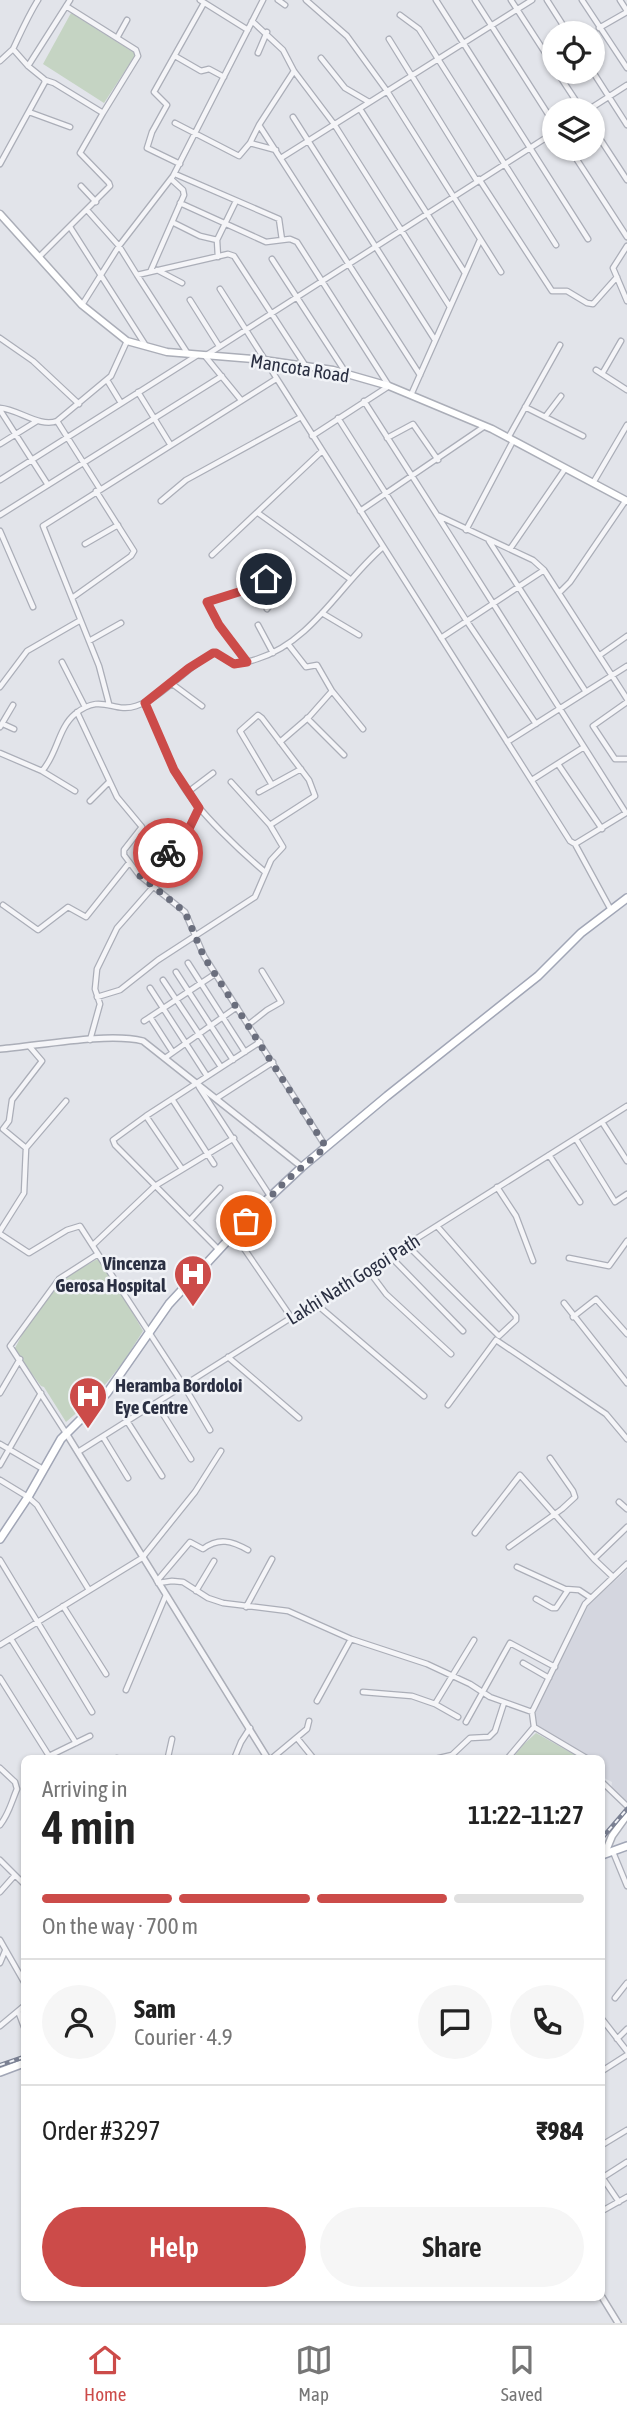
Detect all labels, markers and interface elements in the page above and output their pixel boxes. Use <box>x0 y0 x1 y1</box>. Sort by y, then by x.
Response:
map controls <box>542 21 605 161</box>
button: locate <box>542 21 605 84</box>
button: layers <box>542 98 605 161</box>
street label: Mancota Road <box>249 349 351 387</box>
pin <box>236 549 296 609</box>
icon: home <box>247 560 285 598</box>
courier <box>133 818 203 888</box>
icon: bike <box>149 834 187 872</box>
pin <box>216 1191 276 1251</box>
icon: bag <box>227 1202 265 1240</box>
street label: Lakhi Nath Gogoi Path <box>282 1229 424 1329</box>
place label: Vincenza Gerosa Hospital <box>55 1252 167 1296</box>
hospital icon: Vincenza Gerosa Hospital <box>172 1253 214 1308</box>
place label: Heramba Bordoloi Eye Centre <box>115 1374 242 1418</box>
hospital icon: Heramba Bordoloi Eye Centre <box>67 1375 109 1430</box>
text: Arriving in <box>42 1776 128 1802</box>
text: 11:22–11:27 <box>468 1800 584 1830</box>
text: 4 min <box>42 1801 136 1854</box>
text: On the way · 700 m <box>42 1913 198 1939</box>
button: person <box>42 1985 116 2059</box>
button: chat <box>418 1985 492 2059</box>
button: phone <box>510 1985 584 2059</box>
text: Sam <box>134 1994 176 2024</box>
text: Courier · 4.9 <box>134 2024 233 2050</box>
text: Order #3297 <box>42 2116 161 2146</box>
text: ₹984 <box>536 2116 584 2146</box>
button: Help <box>42 2207 306 2287</box>
button: Share <box>320 2207 584 2287</box>
tab: Home <box>84 2341 126 2405</box>
tab: Map <box>295 2341 333 2405</box>
tab: Saved <box>501 2341 543 2405</box>

